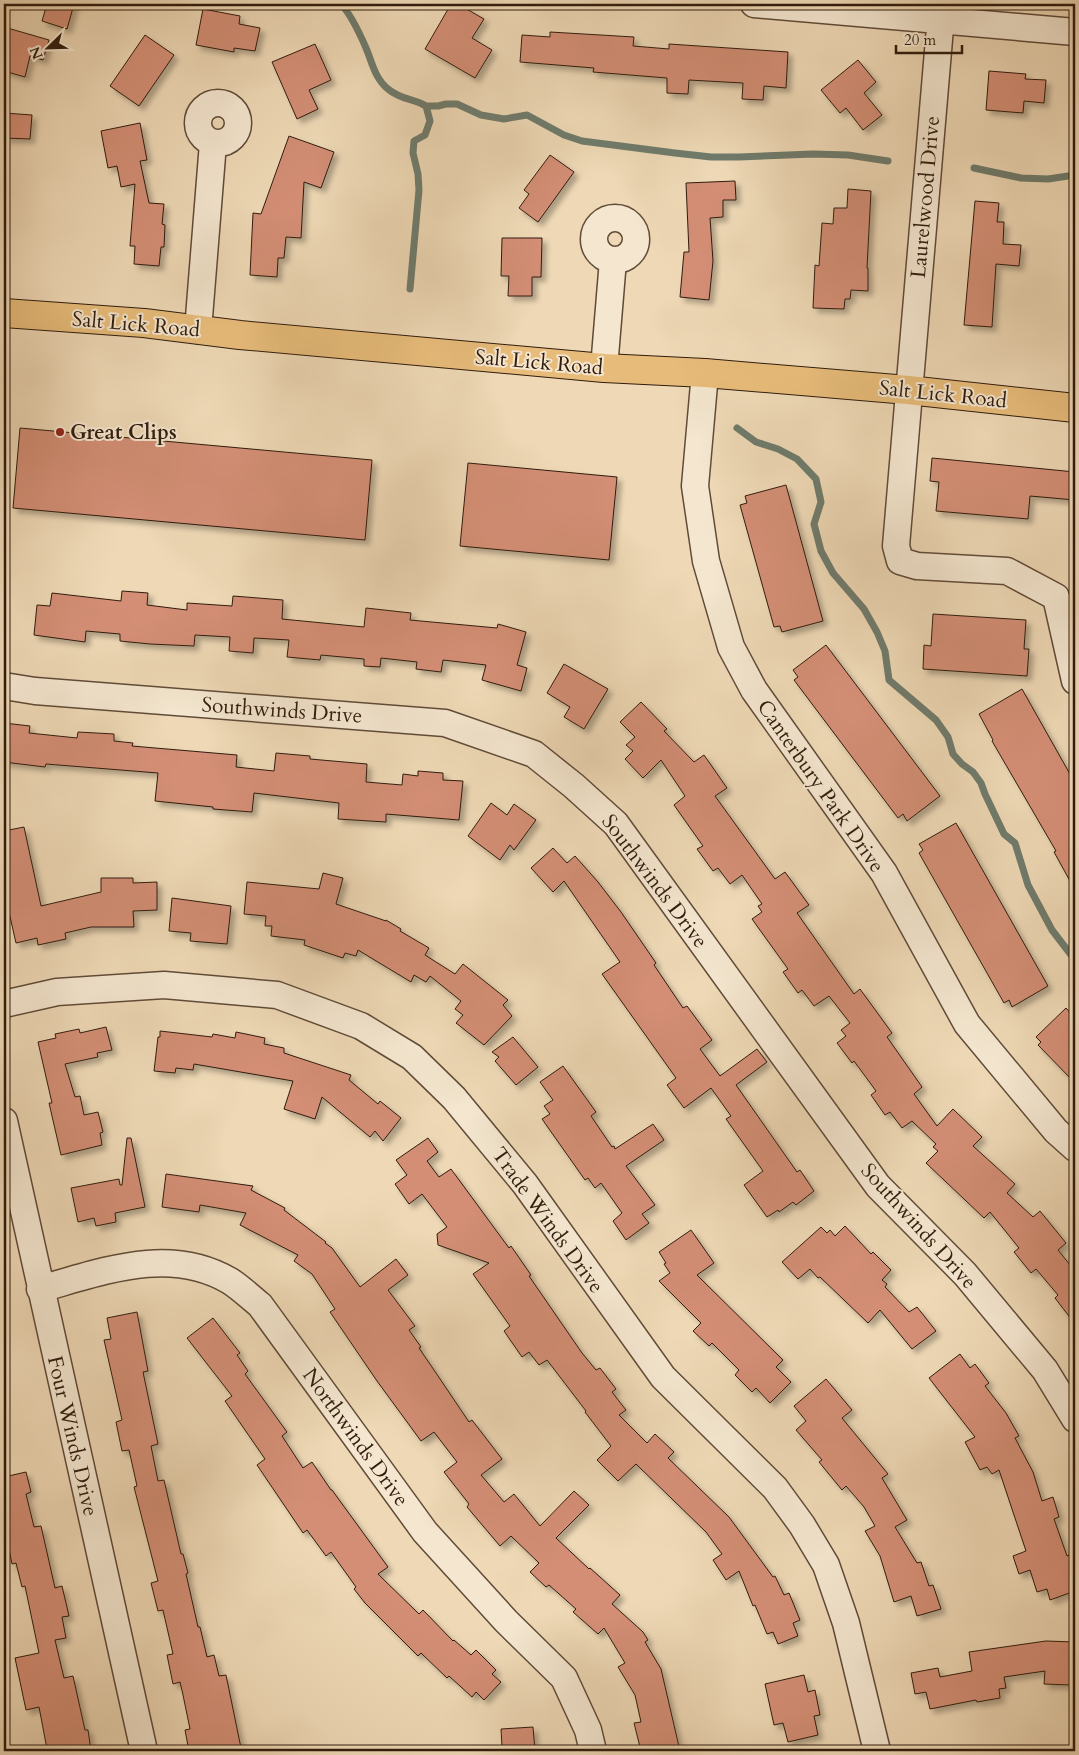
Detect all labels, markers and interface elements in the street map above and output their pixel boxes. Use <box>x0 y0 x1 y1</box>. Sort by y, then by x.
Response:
north arrow <box>22 22 72 72</box>
scale bar <box>896 22 963 54</box>
text: 20 m <box>904 30 936 50</box>
text: N <box>25 44 48 62</box>
street label: Laurelwood Drive <box>904 115 947 279</box>
street label: Salt Lick Road <box>71 304 201 345</box>
street label: Salt Lick Road <box>474 342 604 383</box>
street label: Salt Lick Road <box>878 373 1008 416</box>
place label: Great Clips <box>70 418 177 447</box>
marker: Great Clips <box>54 426 66 438</box>
street label: Southwinds Drive <box>201 690 363 731</box>
street label: Canterbury Park Drive <box>750 694 891 879</box>
street label: Southwinds Drive <box>595 808 715 954</box>
street label: Trade Winds Drive <box>485 1141 611 1299</box>
street label: Southwinds Drive <box>854 1157 983 1296</box>
street label: Four Winds Drive <box>40 1353 105 1519</box>
street label: Northwinds Drive <box>296 1362 416 1512</box>

